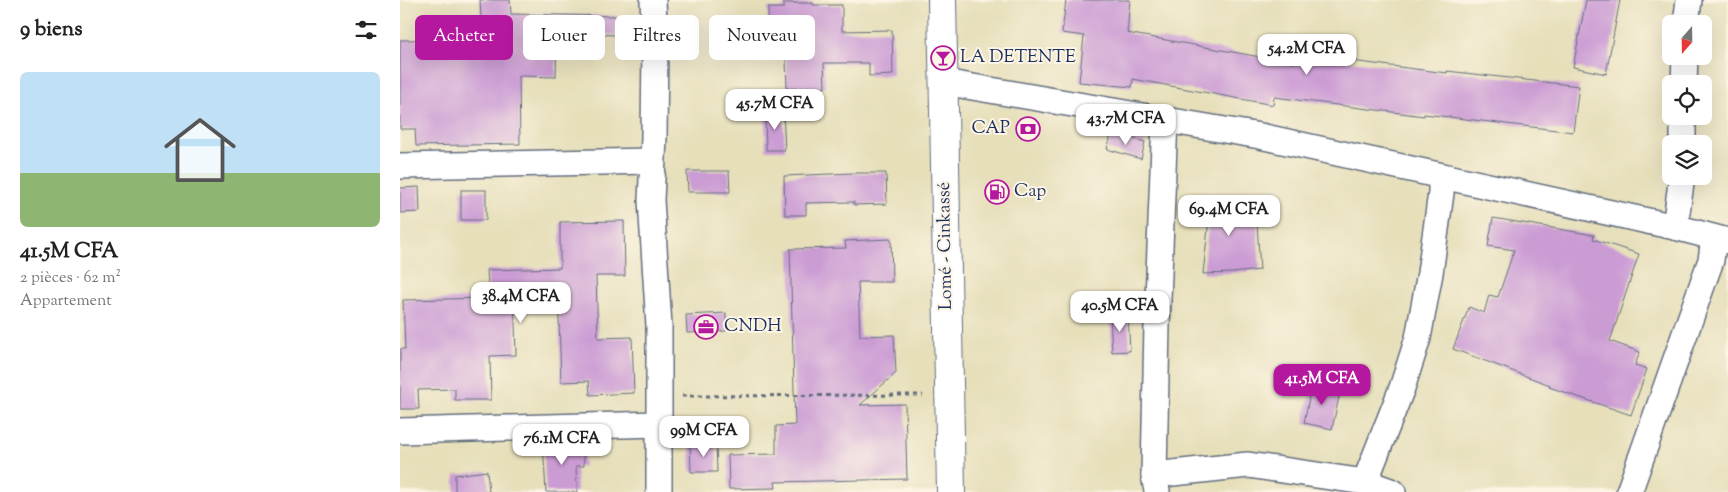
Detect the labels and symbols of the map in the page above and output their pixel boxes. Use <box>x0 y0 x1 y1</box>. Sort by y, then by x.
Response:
north arrow <box>1662 15 1712 65</box>
pin: 54.2M CFA <box>1250 34 1364 76</box>
bar icon: LA DETENTE <box>930 45 956 71</box>
place label: LA DETENTE <box>960 45 1076 71</box>
pin: 45.7M CFA <box>718 88 832 131</box>
pin: 43.7M CFA <box>1069 104 1183 146</box>
place label: CAP <box>971 116 1010 142</box>
bank icon: CAP <box>1015 116 1041 142</box>
fuel station icon: Cap <box>984 179 1010 205</box>
place label: Cap <box>1014 179 1046 205</box>
street label: Lomé - Cinkassé <box>932 182 960 310</box>
pin: 69.4M CFA <box>1172 194 1286 237</box>
pin: 38.4M CFA <box>464 282 578 324</box>
pin: 40.5M CFA <box>1063 290 1177 333</box>
office icon: CNDH <box>693 314 719 340</box>
place label: CNDH <box>724 314 781 340</box>
pin: 41.5M CFA <box>1265 364 1379 406</box>
pin: 99M CFA <box>658 416 750 458</box>
pin: 76.1M CFA <box>505 424 619 466</box>

